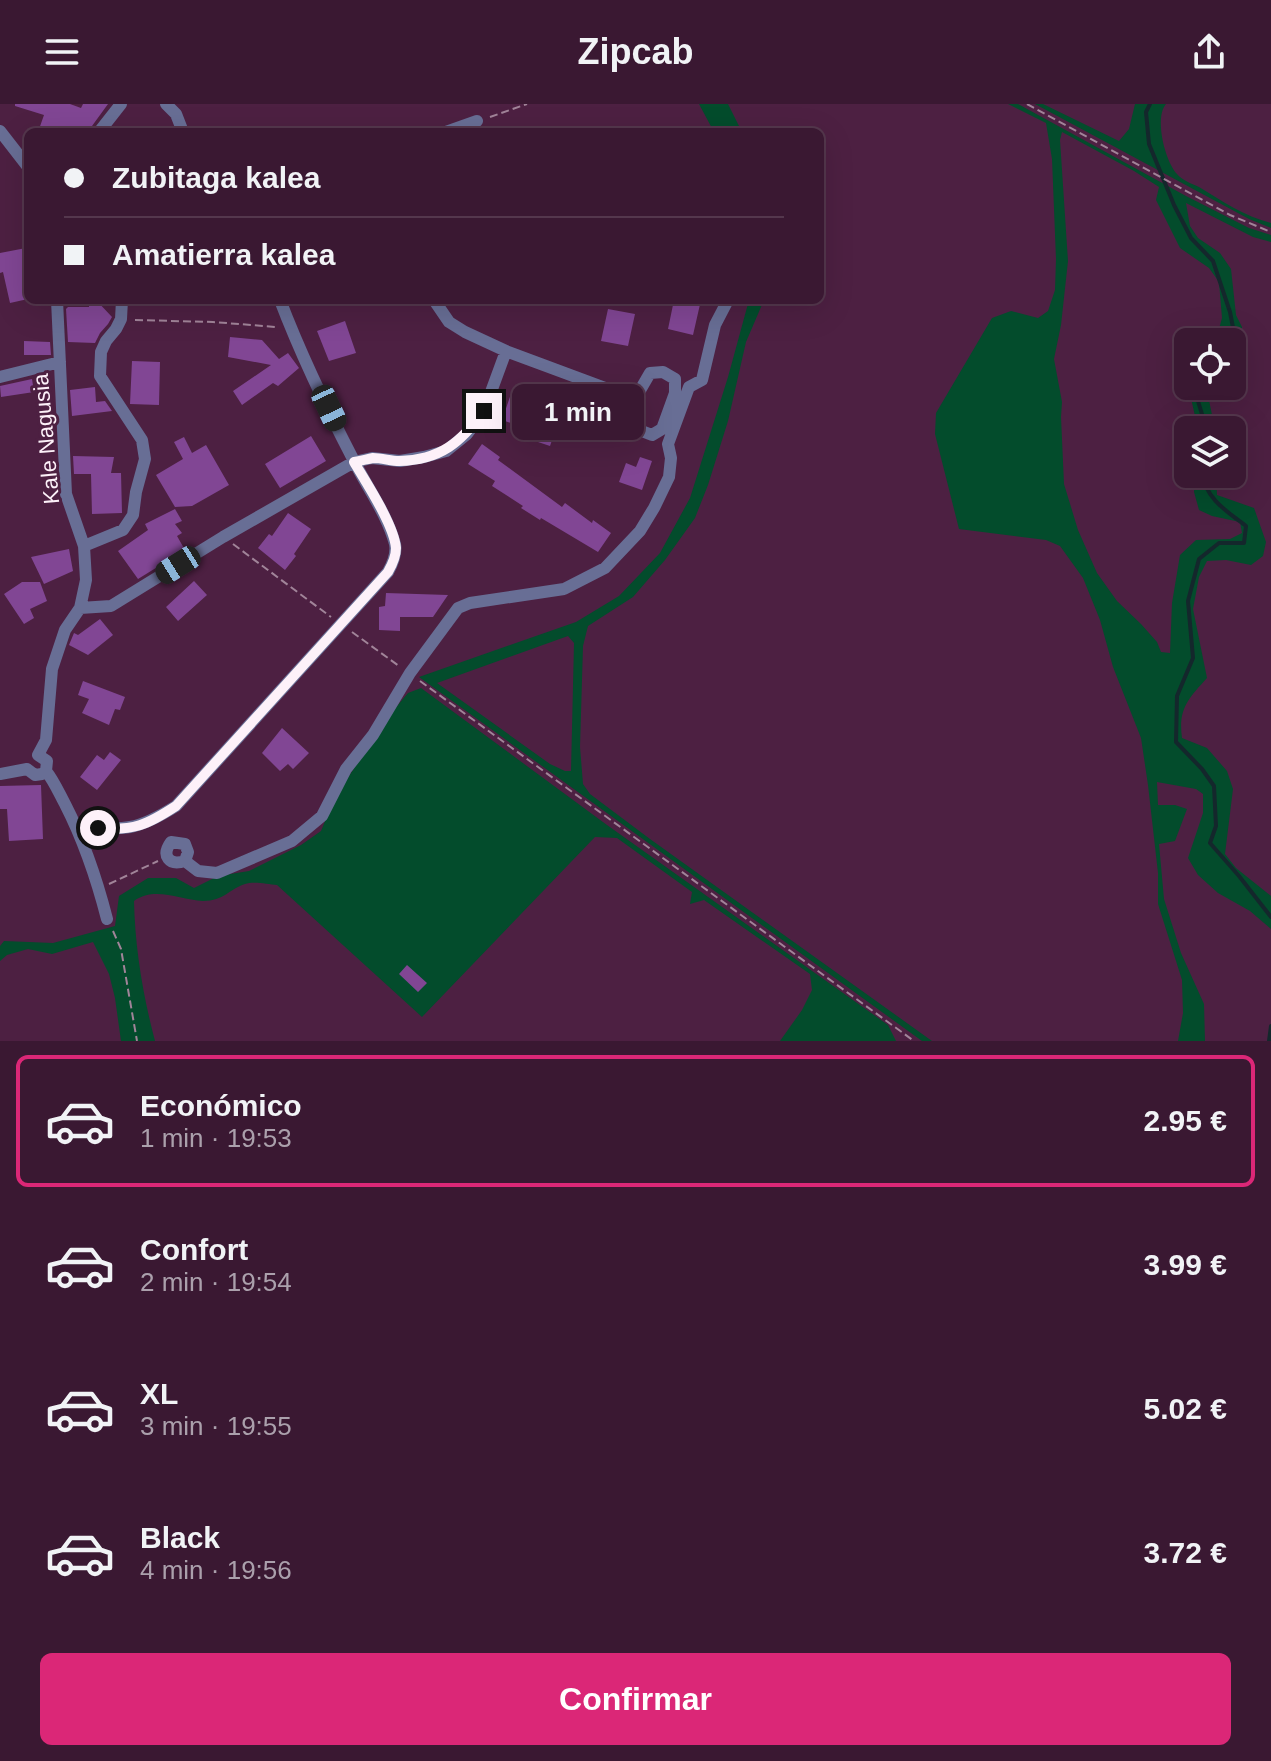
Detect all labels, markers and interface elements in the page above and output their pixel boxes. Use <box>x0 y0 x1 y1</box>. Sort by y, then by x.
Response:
icon: menu <box>40 30 84 74</box>
icon: share <box>1187 30 1231 74</box>
text: Zipcab <box>577 31 694 72</box>
text: Zubitaga kalea <box>112 161 320 194</box>
text: Amatierra kalea <box>112 238 335 271</box>
map controls <box>1174 328 1246 488</box>
button: locate <box>1174 328 1246 400</box>
street label: Kale Nagusia <box>28 372 64 505</box>
car <box>308 381 350 435</box>
callout: 1 min <box>512 383 644 439</box>
route end <box>466 393 502 429</box>
text: 1 min <box>544 397 612 427</box>
button: layers <box>1174 416 1246 488</box>
car <box>151 542 205 588</box>
route start <box>80 810 116 846</box>
icon: car <box>44 1085 116 1157</box>
text: Económico <box>140 1089 302 1122</box>
text: 2.95 € <box>1144 1104 1227 1137</box>
text: 1 min · 19:53 <box>140 1123 292 1153</box>
icon: car <box>44 1229 116 1301</box>
text: Confort <box>140 1233 248 1266</box>
text: 3.99 € <box>1144 1248 1227 1281</box>
text: 2 min · 19:54 <box>140 1267 292 1297</box>
icon: car <box>44 1373 116 1445</box>
text: XL <box>140 1377 178 1410</box>
text: 5.02 € <box>1144 1392 1227 1425</box>
text: 3 min · 19:55 <box>140 1411 292 1441</box>
icon: car <box>44 1517 116 1589</box>
text: Black <box>140 1521 220 1554</box>
text: 3.72 € <box>1144 1536 1227 1569</box>
text: 4 min · 19:56 <box>140 1555 292 1585</box>
button: Confirmar <box>40 1653 1231 1745</box>

